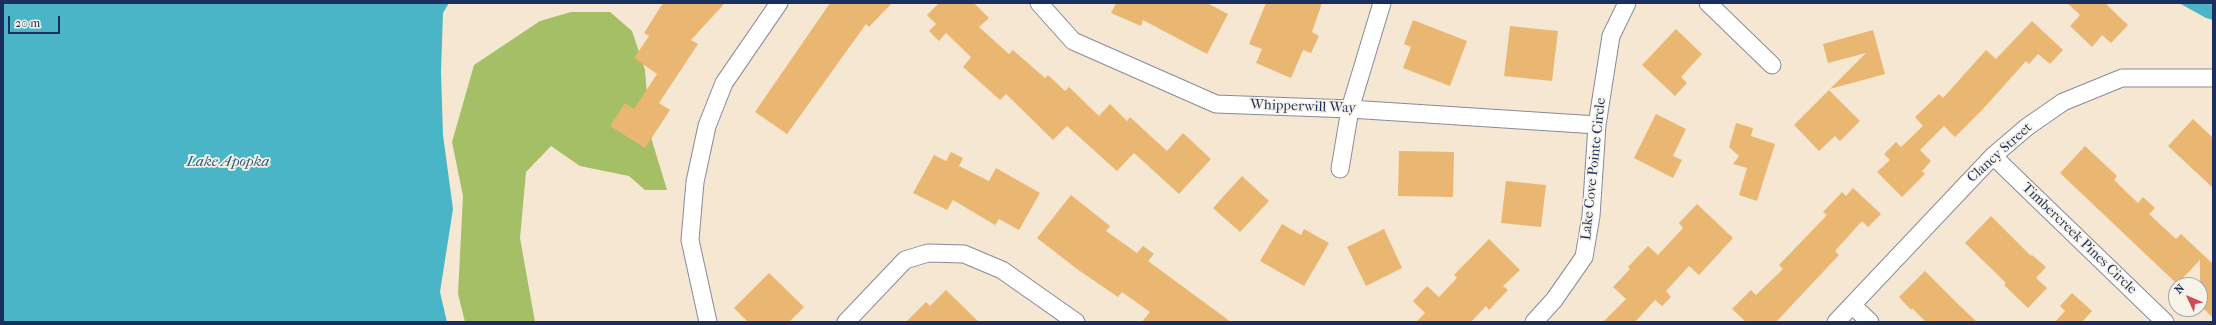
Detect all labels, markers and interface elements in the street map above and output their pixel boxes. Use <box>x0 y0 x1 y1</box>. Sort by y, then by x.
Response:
scale bar <box>10 8 62 34</box>
text: 20 m <box>15 16 40 30</box>
street label: Whipperwill Way <box>1250 97 1356 117</box>
street label: Lake Cove Pointe Circle <box>1578 97 1610 241</box>
street label: Clancy Street <box>1964 120 2036 186</box>
water label: Lake Apopka <box>187 153 269 171</box>
street label: Timbercreek Pines Circle <box>2018 180 2140 298</box>
north arrow <box>2168 277 2208 317</box>
text: N <box>2172 281 2187 297</box>

